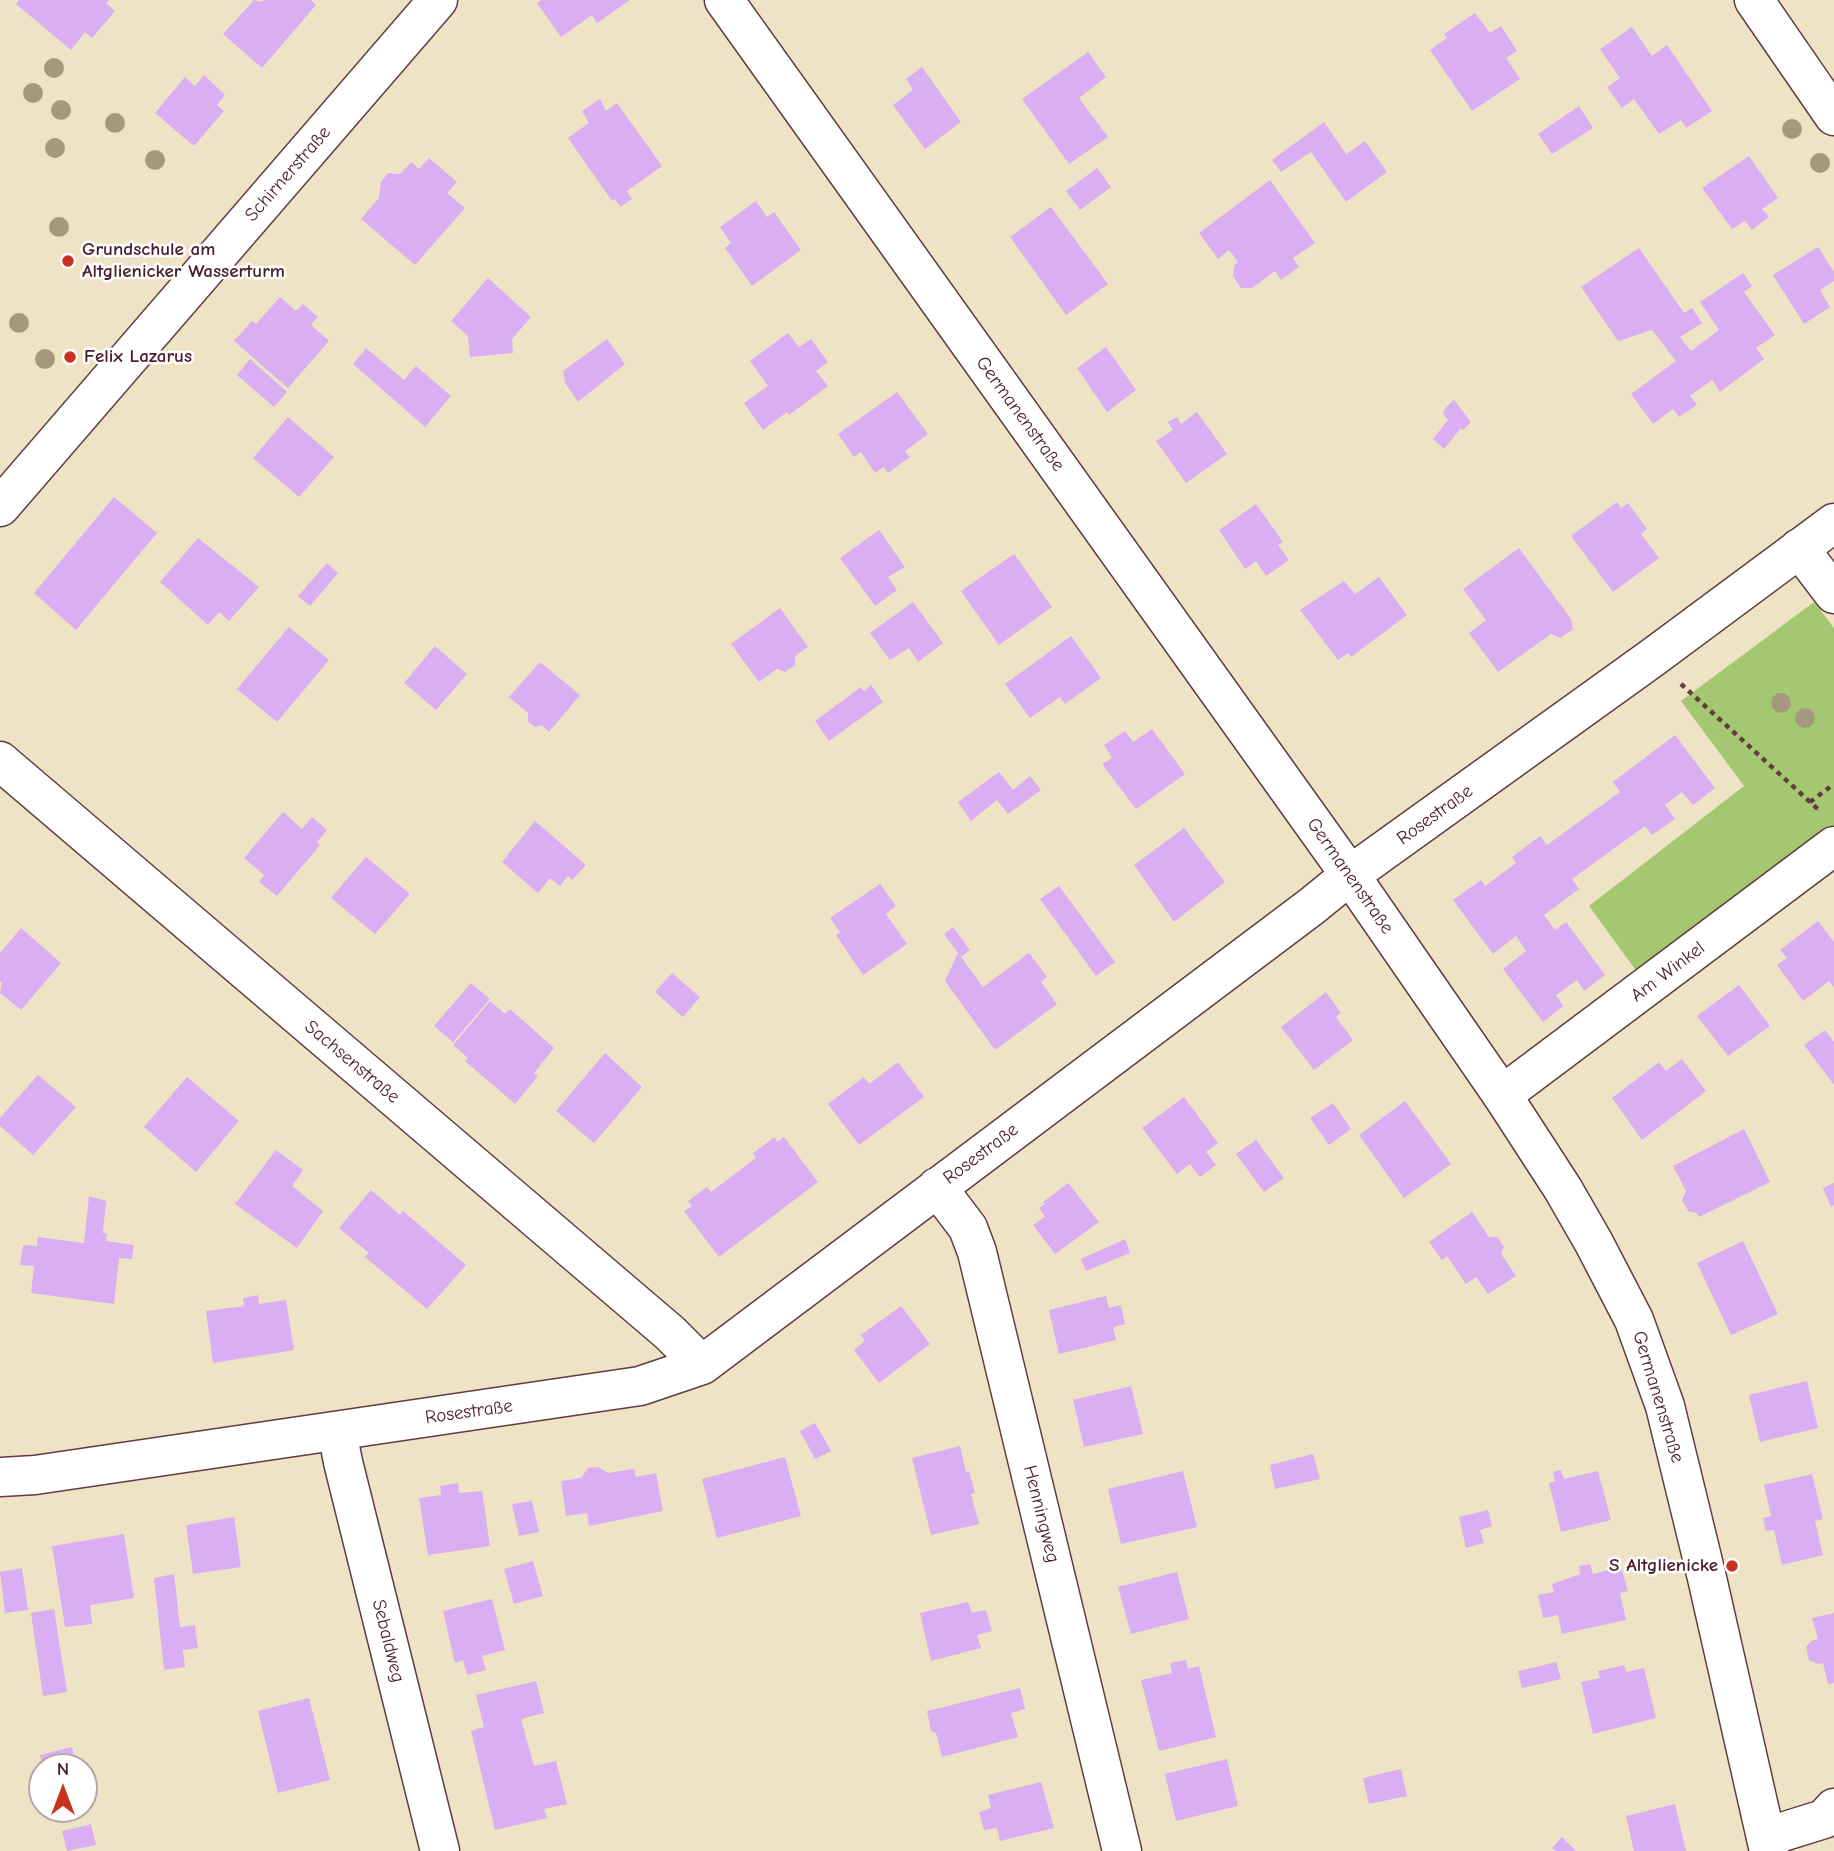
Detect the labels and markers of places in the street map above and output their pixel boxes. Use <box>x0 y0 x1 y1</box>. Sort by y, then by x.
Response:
place label: Grundschule am Altglienicker Wasserturm <box>82 239 285 283</box>
marker: Grundschule am Altglienicker Wasserturm <box>60 253 76 269</box>
place label: Felix Lazarus <box>84 346 192 368</box>
marker: Felix Lazarus <box>62 349 78 365</box>
place label: S Altglienicke <box>1609 1555 1718 1577</box>
marker: S Altglienicke <box>1724 1558 1740 1574</box>

